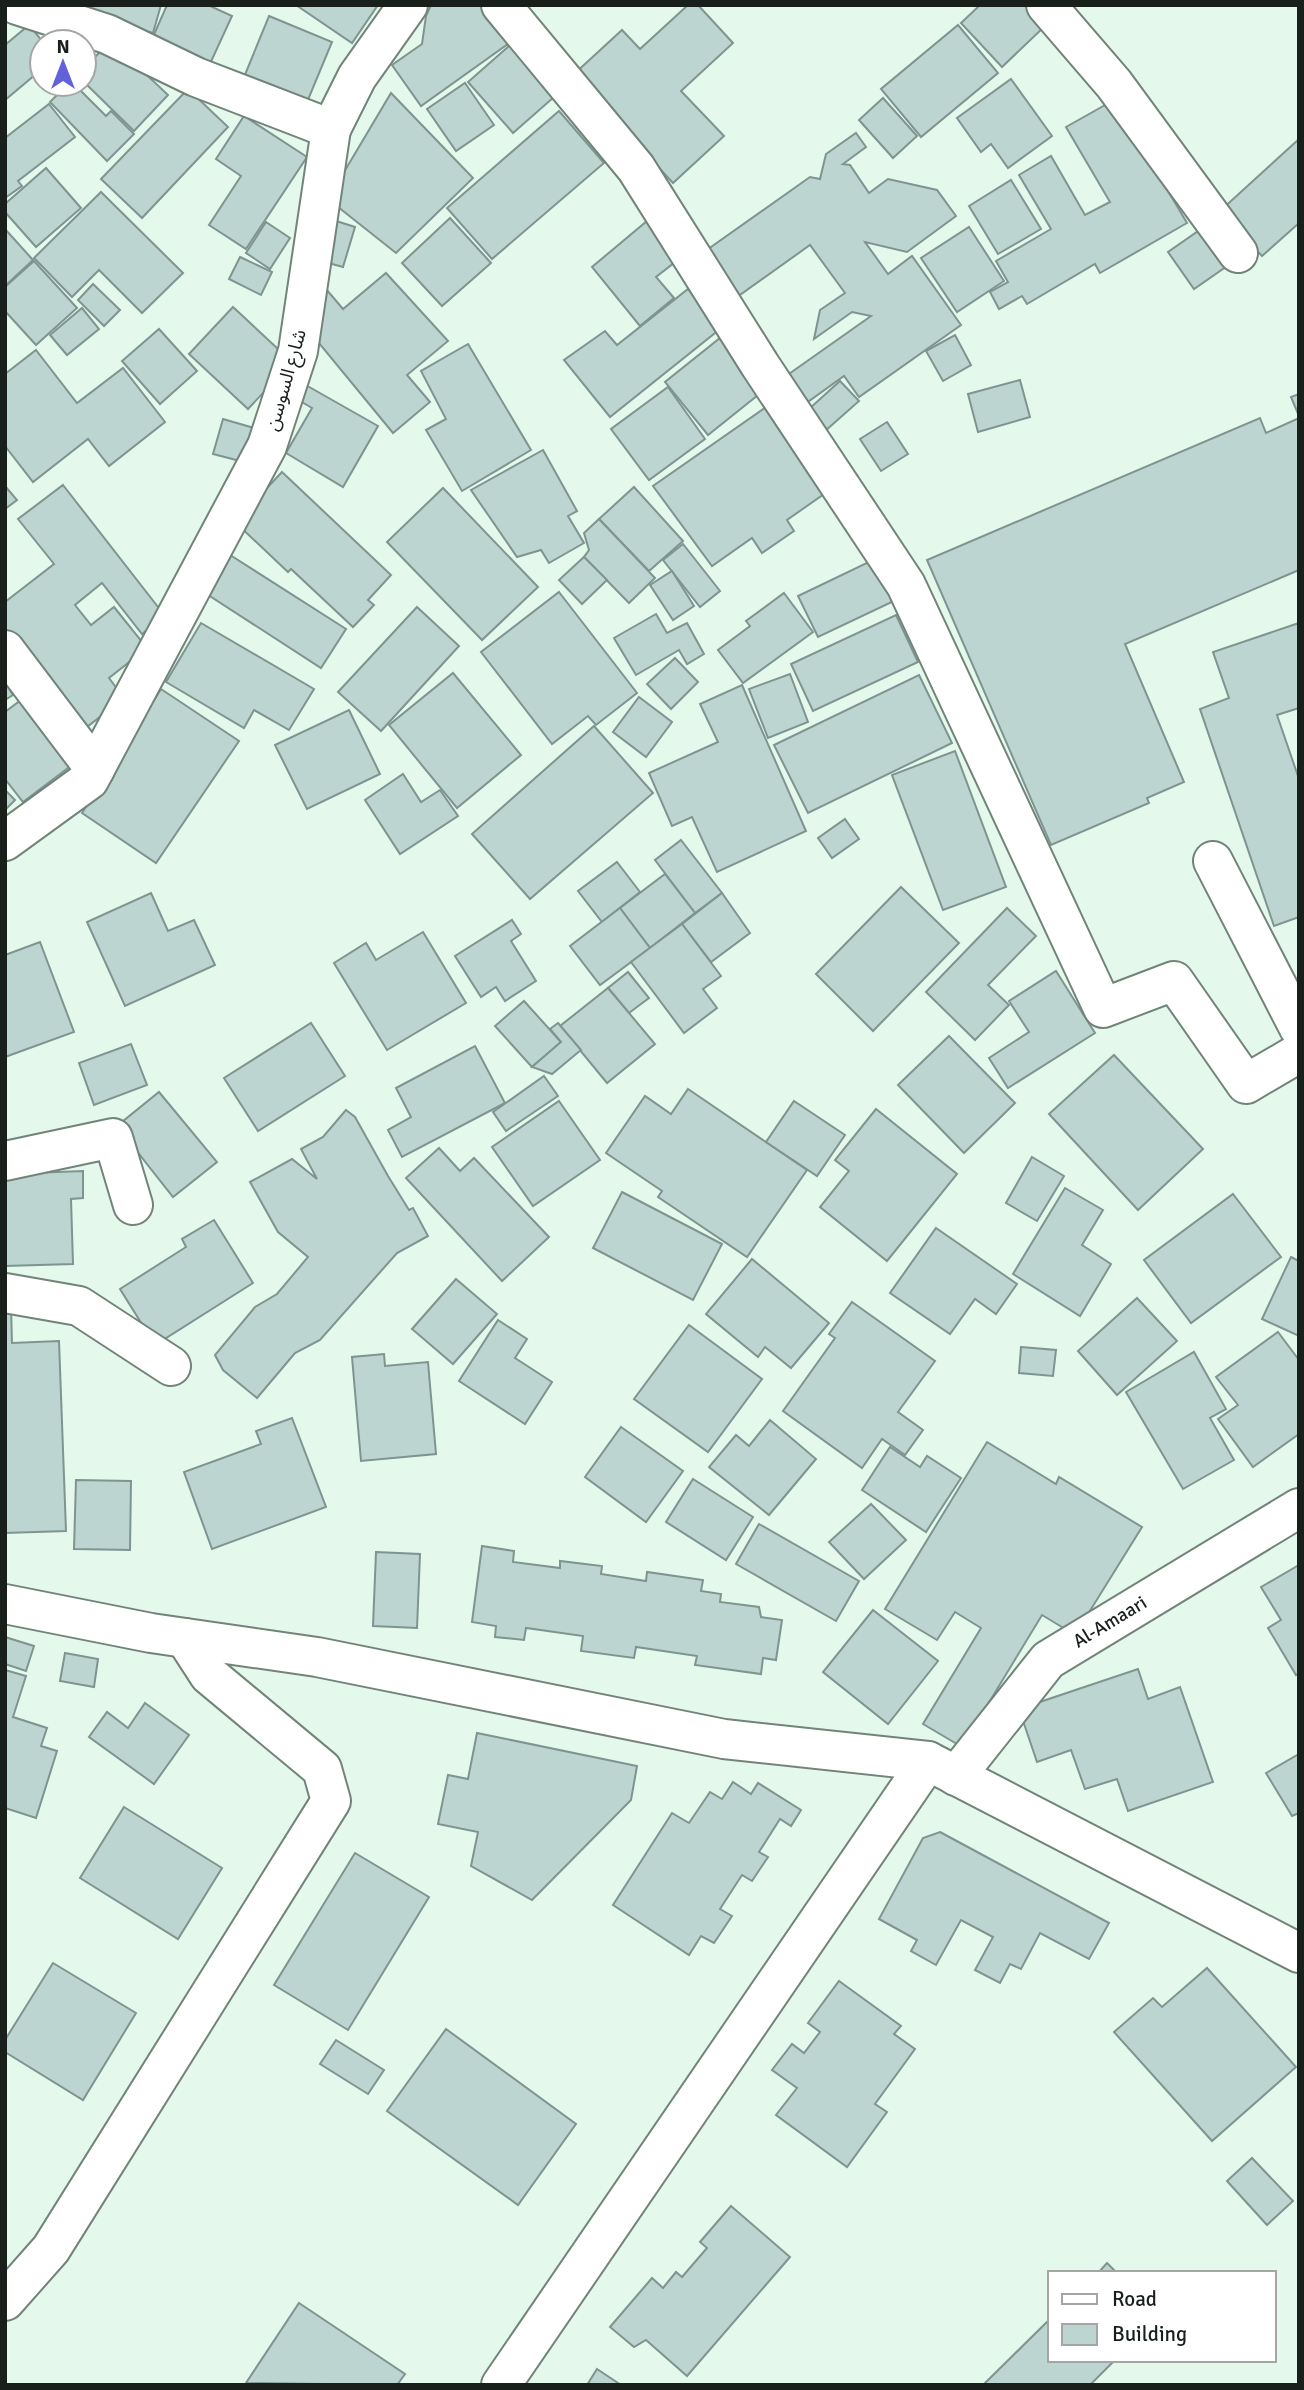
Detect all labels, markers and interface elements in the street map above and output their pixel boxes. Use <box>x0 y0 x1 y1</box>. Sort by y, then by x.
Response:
north arrow <box>28 28 98 98</box>
text: N <box>56 35 70 59</box>
street label: شارع السوسن <box>260 326 313 434</box>
street label: Al-Amaari <box>1069 1591 1151 1653</box>
legend <box>1048 2271 1276 2362</box>
text: Road <box>1112 2286 1157 2312</box>
text: Building <box>1112 2321 1187 2347</box>

